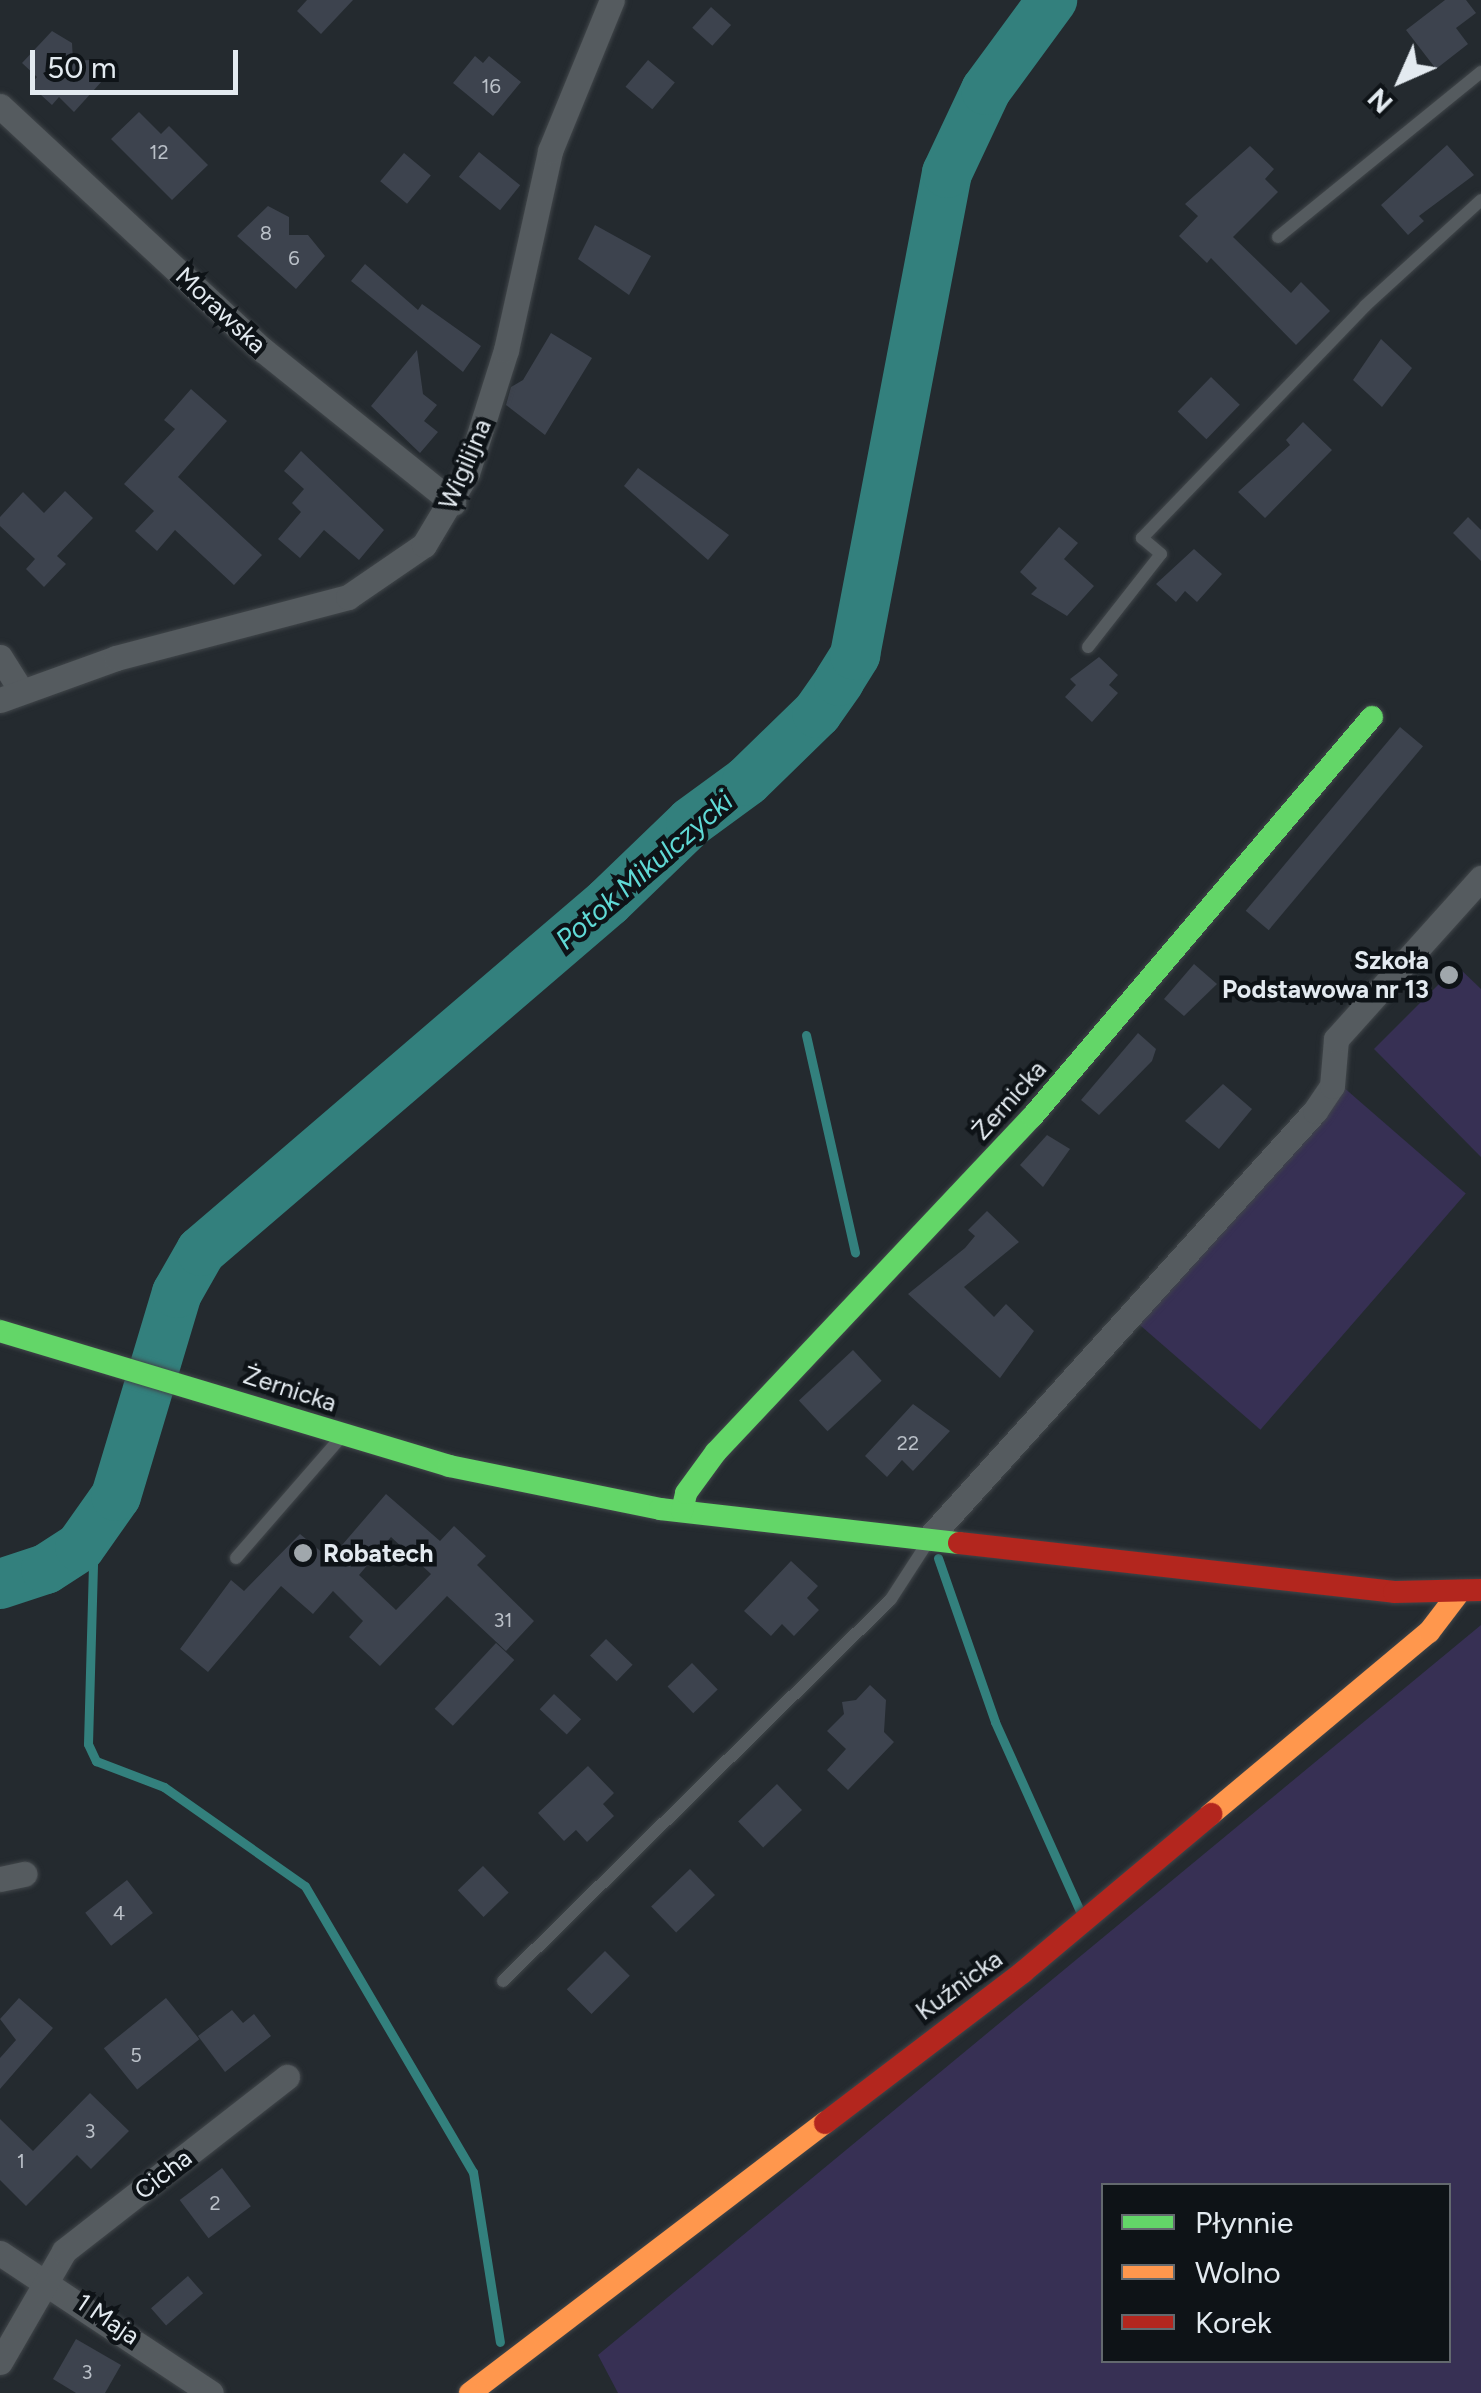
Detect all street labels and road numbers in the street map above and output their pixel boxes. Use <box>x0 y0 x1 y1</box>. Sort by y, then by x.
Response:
street label: Morawska <box>170 261 272 359</box>
street label: Wigilijna <box>433 414 497 514</box>
street label: Żernicka <box>966 1054 1052 1146</box>
street label: Żernicka <box>240 1360 340 1418</box>
street label: Kuźnicka <box>910 1944 1008 2026</box>
street label: Cicha <box>129 2142 197 2206</box>
street label: 1 Maja <box>71 2287 145 2351</box>

